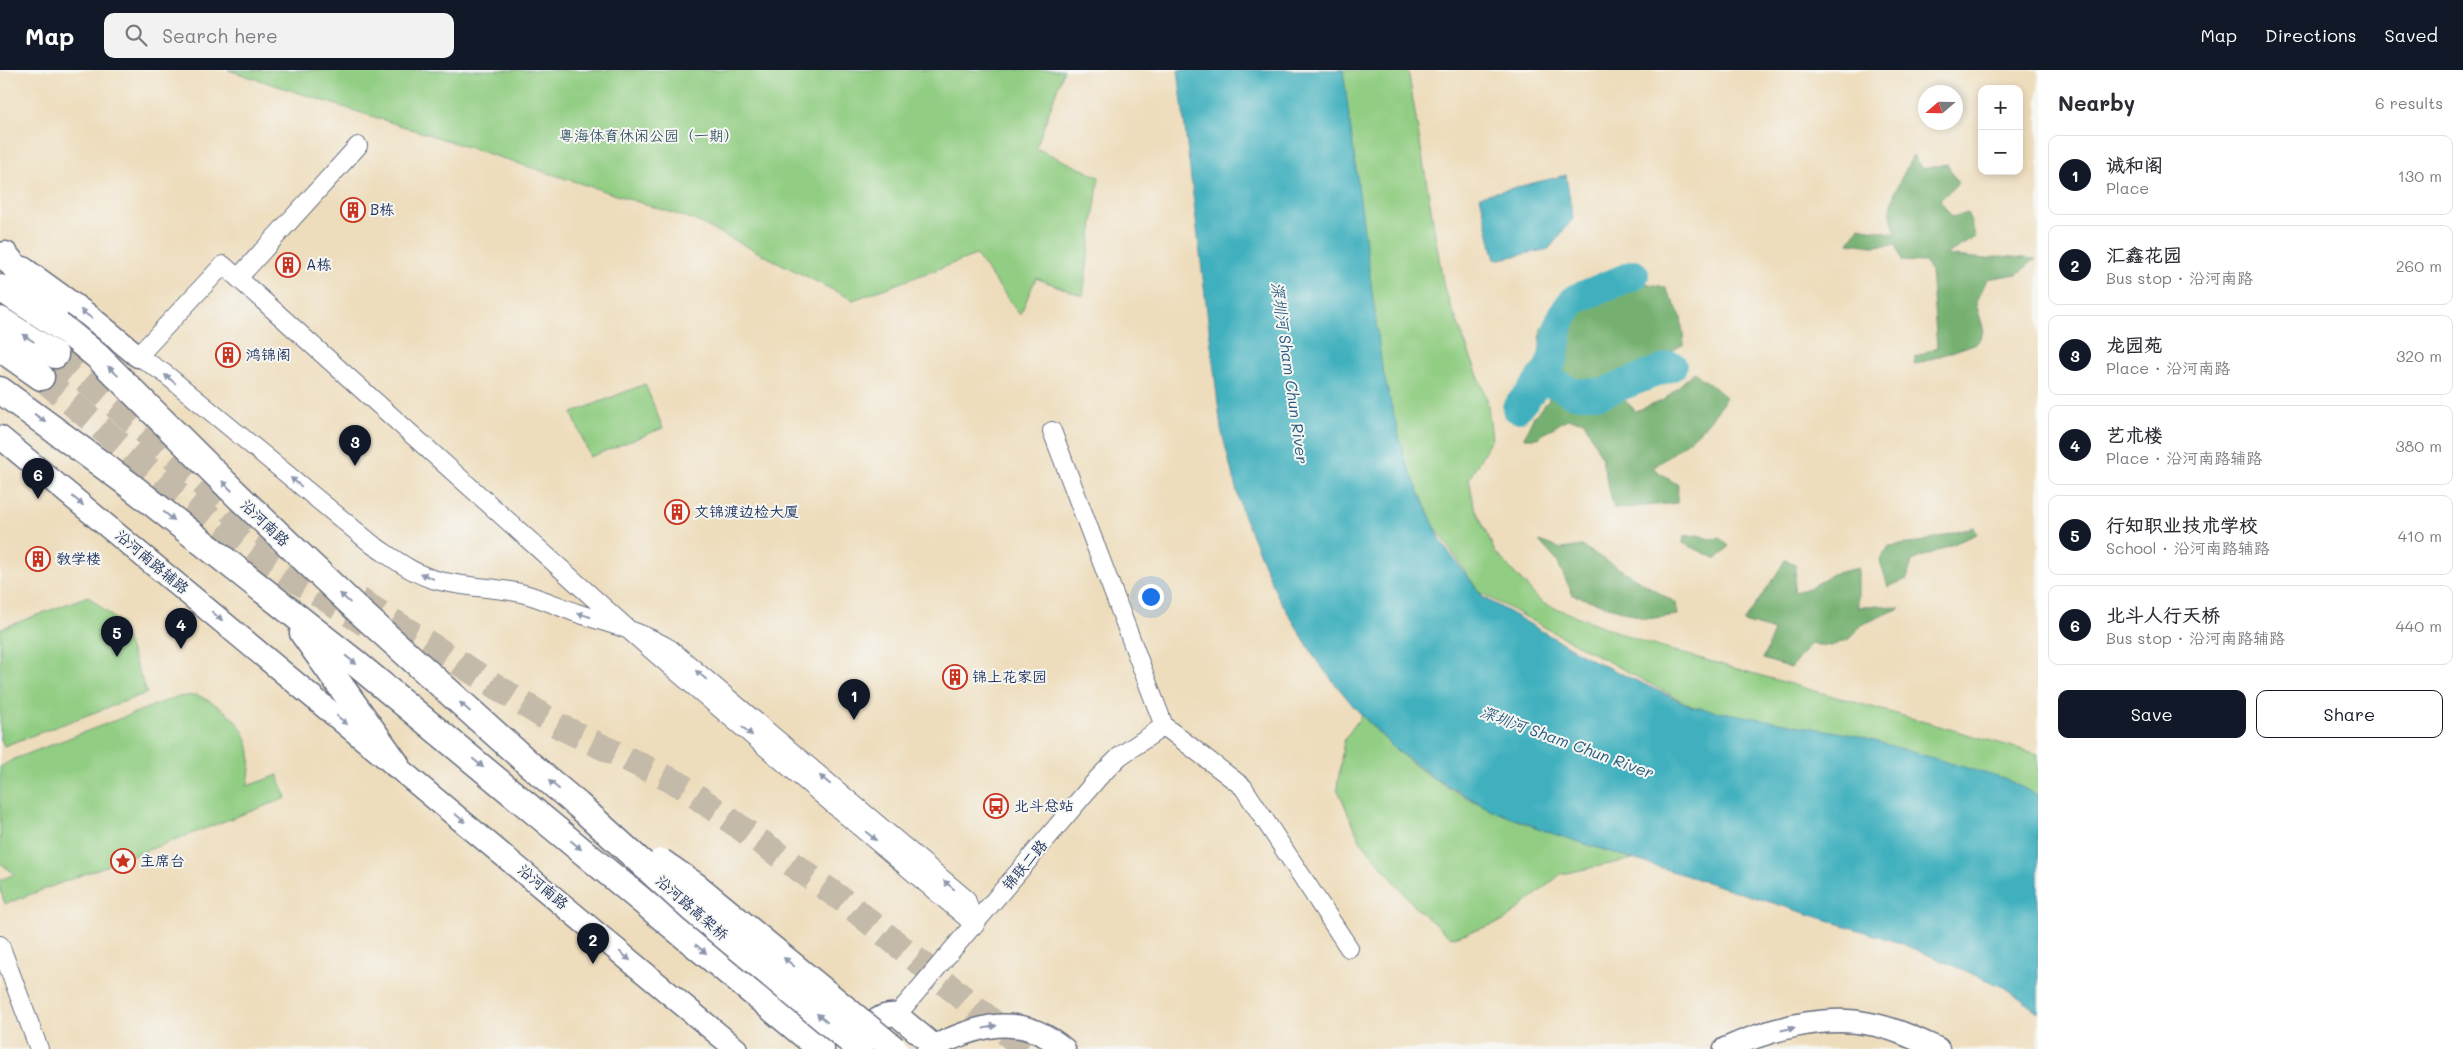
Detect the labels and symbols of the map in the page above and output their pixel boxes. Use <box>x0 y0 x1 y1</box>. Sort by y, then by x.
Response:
north arrow <box>1918 85 1963 130</box>
park label: 粤海体育休闲公园（一期） <box>559 125 739 145</box>
building icon: B栋 <box>340 197 366 223</box>
place label: B栋 <box>370 199 394 219</box>
building icon: A栋 <box>275 252 301 278</box>
place label: A栋 <box>306 254 331 274</box>
water label: 深圳河 Sham Chun River <box>1267 280 1314 465</box>
one-way arrow <box>80 309 93 320</box>
one-way arrow <box>21 333 34 342</box>
building icon: 鸿锦阁 <box>215 342 241 368</box>
place label: 鸿锦阁 <box>246 344 291 364</box>
one-way arrow <box>107 365 119 377</box>
one-way arrow <box>164 373 177 384</box>
one-way arrow <box>33 413 47 423</box>
pin: 3 <box>339 425 371 466</box>
pin: 6 <box>22 458 54 499</box>
one-way arrow <box>290 476 303 487</box>
one-way arrow <box>221 480 233 492</box>
street label: 沿河南路 <box>237 494 294 550</box>
one-way arrow <box>71 496 84 507</box>
building icon: 文锦渡边检大厦 <box>664 499 690 525</box>
place label: 文锦渡边检大厦 <box>694 501 799 521</box>
one-way arrow <box>162 511 176 521</box>
street label: 沿河南路辅路 <box>112 525 194 598</box>
building icon: 教学楼 <box>25 546 51 572</box>
place label: 教学楼 <box>56 548 101 568</box>
one-way arrow <box>420 572 434 580</box>
your location <box>1138 584 1164 610</box>
one-way arrow <box>339 592 351 604</box>
pin: 4 <box>165 608 197 649</box>
one-way arrow <box>210 611 223 622</box>
one-way arrow <box>576 611 591 619</box>
pin: 5 <box>101 616 133 657</box>
one-way arrow <box>345 655 358 666</box>
building icon: 锦上花家园 <box>942 664 968 690</box>
place label: 锦上花家园 <box>972 666 1047 686</box>
one-way arrow <box>695 670 708 681</box>
pin: 1 <box>838 679 870 720</box>
water label: 深圳河 Sham Chun River <box>1477 700 1657 783</box>
one-way arrow <box>459 701 471 713</box>
one-way arrow <box>335 714 348 725</box>
one-way arrow <box>741 725 753 736</box>
one-way arrow <box>471 757 484 768</box>
one-way arrow <box>820 774 832 786</box>
one-way arrow <box>549 779 561 791</box>
bus stop icon: 北斗总站 <box>983 793 1009 819</box>
place label: 北斗总站 <box>1014 795 1074 815</box>
one-way arrow <box>453 813 466 824</box>
one-way arrow <box>864 831 877 842</box>
street label: 锦联二路 <box>997 835 1051 894</box>
one-way arrow <box>569 839 582 850</box>
place icon: 主席台 <box>110 848 136 874</box>
place label: 主席台 <box>140 850 185 870</box>
street label: 沿河南路 <box>514 859 573 913</box>
street label: 沿河路高架桥 <box>652 870 733 944</box>
one-way arrow <box>943 880 956 891</box>
pin: 2 <box>577 923 609 964</box>
one-way arrow <box>694 943 707 954</box>
one-way arrow <box>619 950 631 961</box>
one-way arrow <box>783 957 796 968</box>
one-way arrow <box>816 1012 829 1023</box>
one-way arrow <box>983 1023 998 1031</box>
one-way arrow <box>1780 1024 1796 1032</box>

